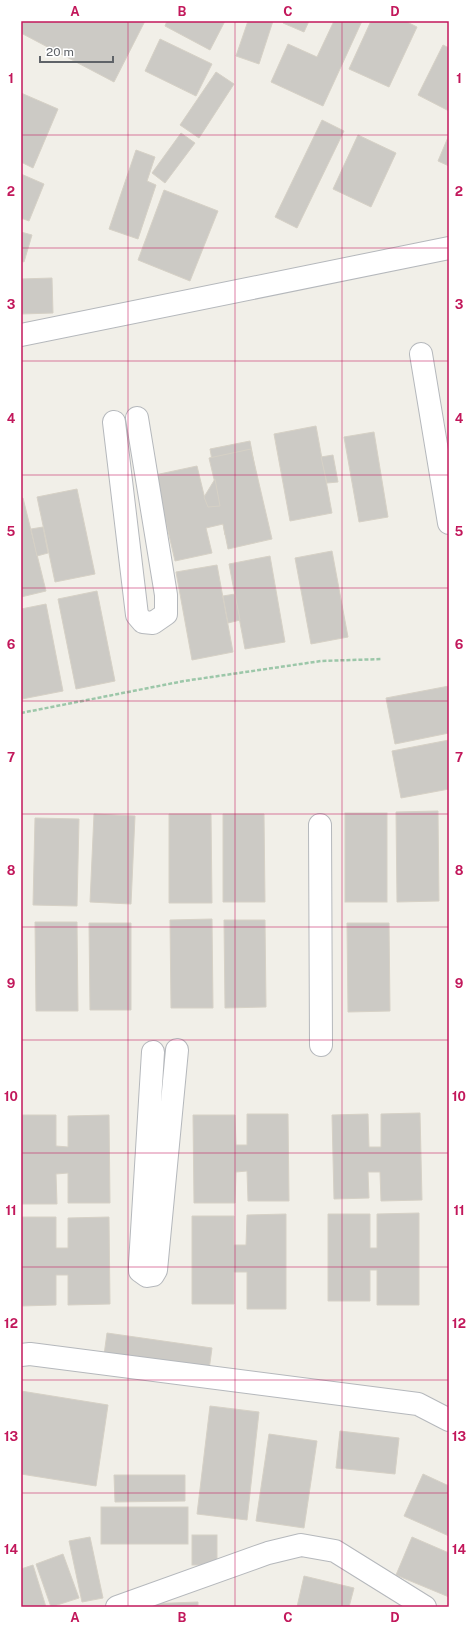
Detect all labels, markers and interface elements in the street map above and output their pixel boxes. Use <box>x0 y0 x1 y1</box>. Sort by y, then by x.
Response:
text: A <box>70 4 80 19</box>
text: B <box>178 4 187 19</box>
text: C <box>283 4 293 19</box>
text: D <box>390 4 400 19</box>
scale bar <box>40 38 113 64</box>
text: 20 m <box>46 45 74 59</box>
text: 1 <box>8 71 14 86</box>
text: 1 <box>456 71 462 86</box>
text: 2 <box>7 184 15 199</box>
text: 2 <box>455 184 463 199</box>
text: 3 <box>7 297 16 312</box>
text: 3 <box>455 297 464 312</box>
text: 4 <box>7 411 16 426</box>
text: 4 <box>455 411 464 426</box>
text: 5 <box>7 524 16 539</box>
text: 5 <box>455 524 464 539</box>
text: 6 <box>7 637 16 652</box>
text: 6 <box>455 637 464 652</box>
text: 7 <box>7 750 15 765</box>
text: 7 <box>455 750 463 765</box>
text: 8 <box>7 863 16 878</box>
text: 8 <box>455 863 464 878</box>
text: 9 <box>7 976 15 991</box>
text: 9 <box>455 976 463 991</box>
text: 10 <box>4 1089 18 1104</box>
text: 10 <box>452 1089 466 1104</box>
text: 11 <box>5 1203 17 1218</box>
text: 11 <box>453 1203 465 1218</box>
text: 12 <box>4 1316 18 1331</box>
text: 12 <box>452 1316 466 1331</box>
text: 13 <box>4 1429 18 1444</box>
text: 13 <box>452 1429 466 1444</box>
text: 14 <box>4 1542 19 1557</box>
text: 14 <box>452 1542 467 1557</box>
text: A <box>70 1610 80 1625</box>
text: B <box>178 1610 187 1625</box>
text: C <box>283 1610 293 1625</box>
text: D <box>390 1610 400 1625</box>

